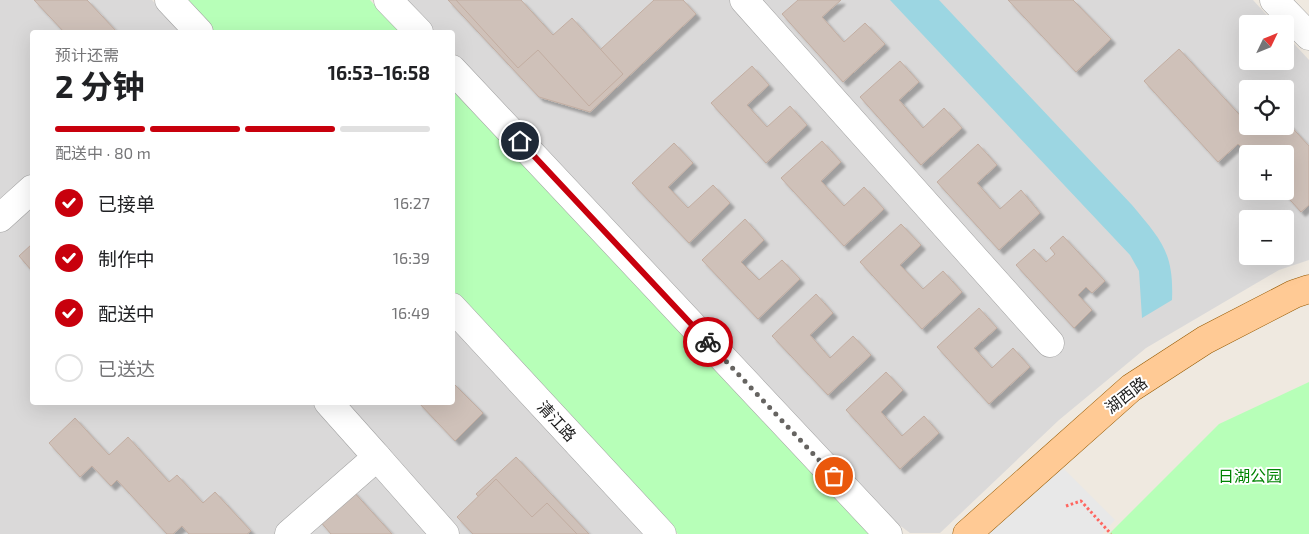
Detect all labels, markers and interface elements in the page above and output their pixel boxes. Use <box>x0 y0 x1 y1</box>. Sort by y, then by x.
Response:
north arrow <box>1239 15 1294 70</box>
map controls <box>1239 15 1294 265</box>
text: 预计还需 <box>55 45 119 64</box>
text: 16:53–16:58 <box>328 61 430 84</box>
text: 2 分钟 <box>55 66 145 104</box>
button: locate <box>1239 80 1294 135</box>
pin <box>499 120 541 162</box>
icon: home <box>506 127 534 155</box>
text: 配送中 · 80 m <box>55 143 151 162</box>
button: + <box>1239 145 1294 200</box>
icon: check <box>55 189 83 217</box>
text: 已接单 <box>98 192 155 215</box>
text: 16:27 <box>394 193 430 212</box>
button: − <box>1239 210 1294 265</box>
icon: check <box>55 244 83 272</box>
text: 制作中 <box>98 247 155 270</box>
text: 16:39 <box>393 248 430 267</box>
icon: check <box>55 299 83 327</box>
text: 配送中 <box>98 302 155 325</box>
text: 16:49 <box>392 303 430 322</box>
courier <box>683 317 733 367</box>
icon: bike <box>694 328 722 356</box>
text: 已送达 <box>98 357 155 380</box>
street label: 湖西路 <box>1101 372 1150 417</box>
street label: 清江路 <box>534 397 581 445</box>
pin <box>813 455 855 497</box>
icon: bag <box>820 462 848 490</box>
park label: 日湖公园 <box>1218 466 1282 485</box>

